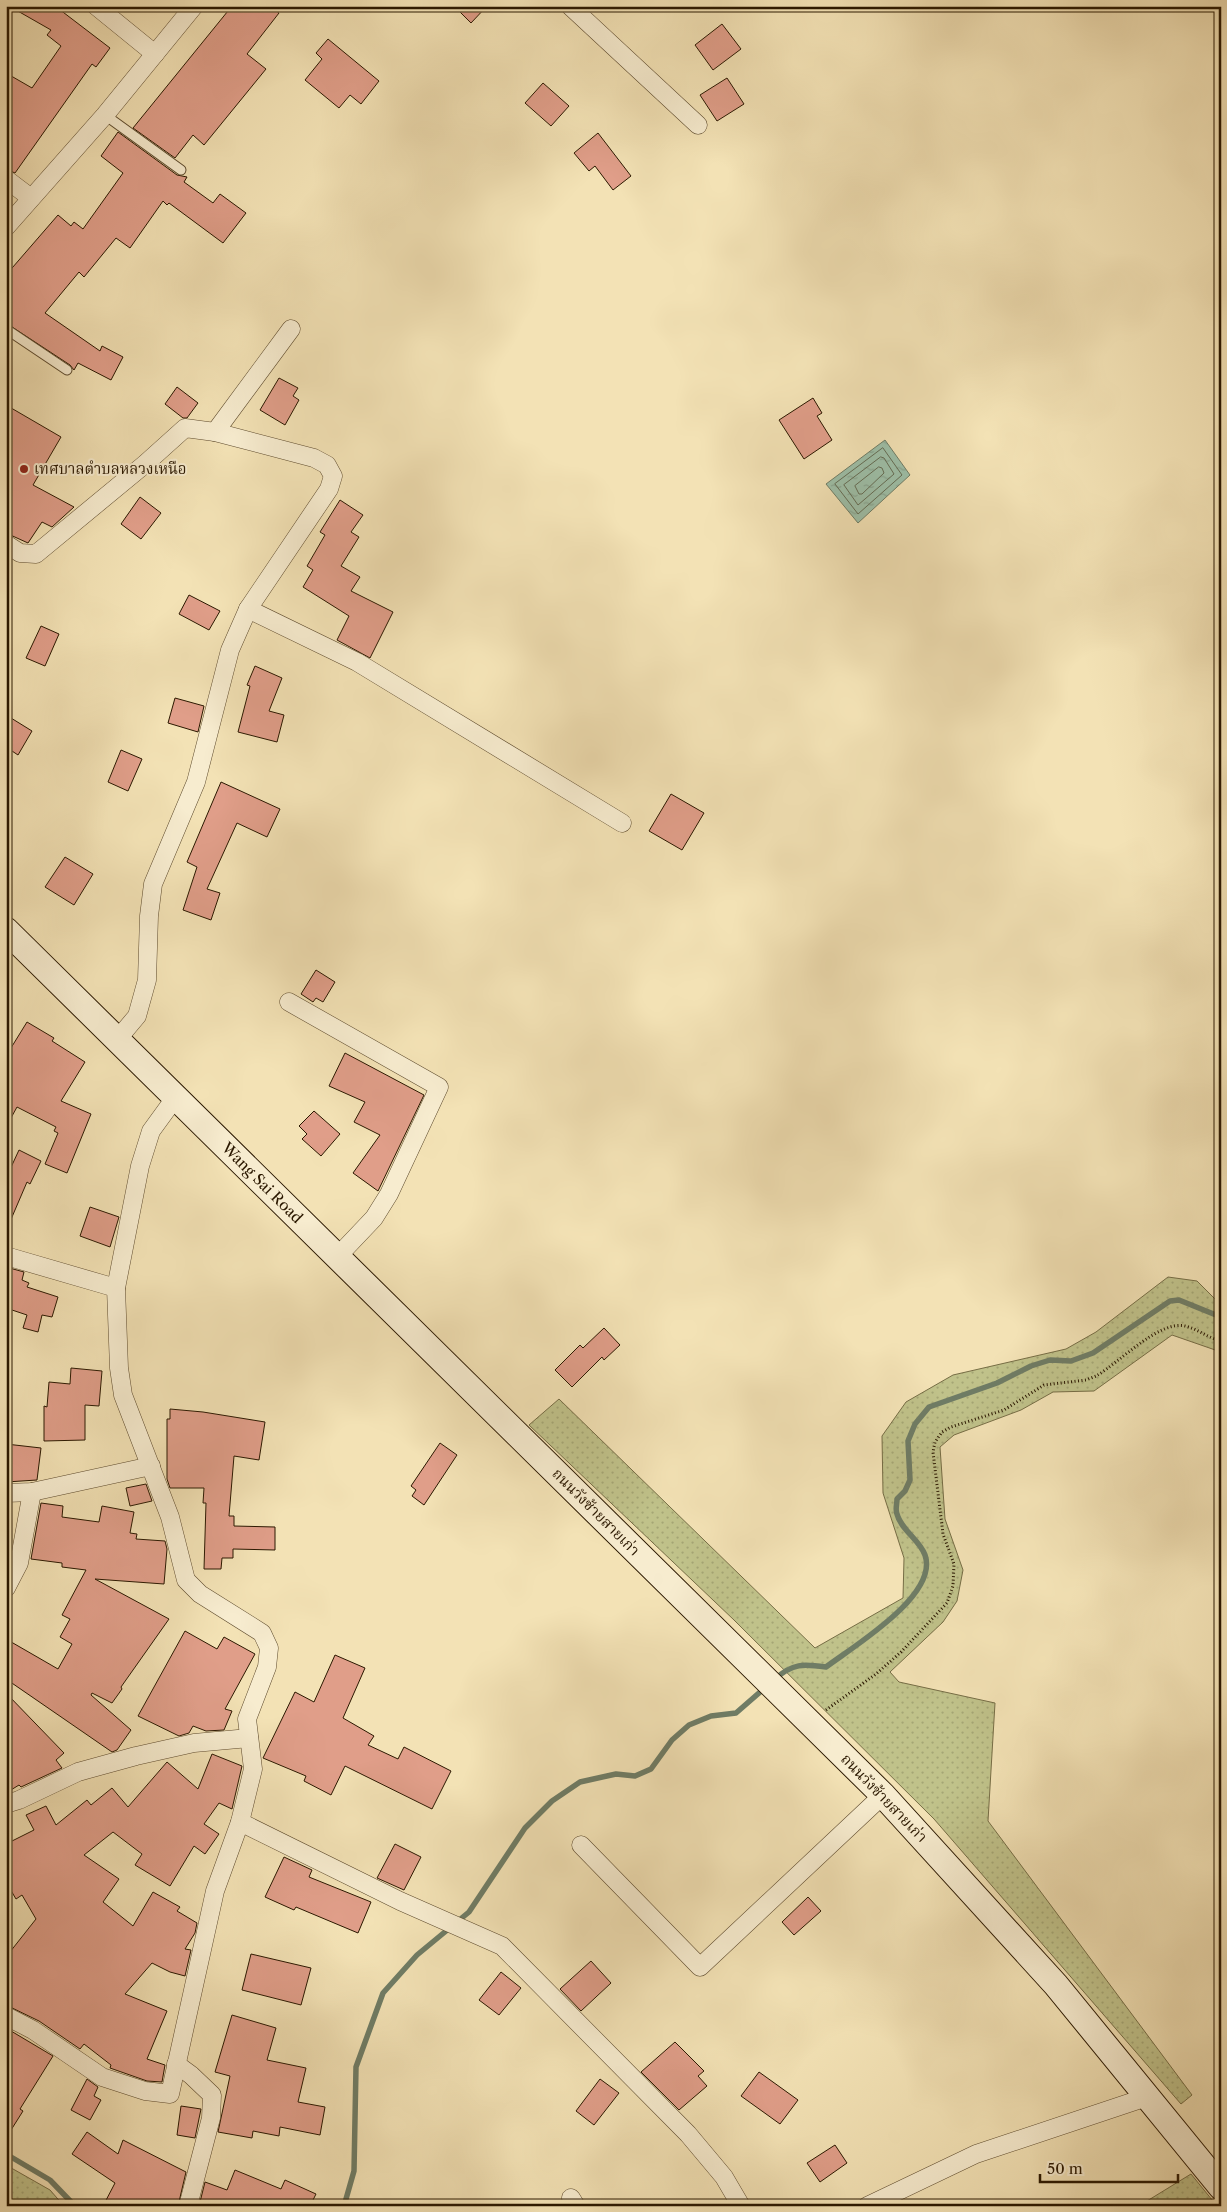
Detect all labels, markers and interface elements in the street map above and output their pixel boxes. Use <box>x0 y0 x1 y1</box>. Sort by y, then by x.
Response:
place label: เทศบาลตำบลหลวงเหนือ <box>34 459 187 478</box>
marker: เทศบาลตำบลหลวงเหนือ <box>18 463 30 475</box>
street label: Wang Sai Road <box>217 1137 307 1227</box>
street label: ถนนวังซ้ายสายเก่า <box>549 1464 644 1559</box>
street label: ถนนวังซ้ายสายเก่า <box>837 1749 932 1846</box>
scale bar <box>1040 2152 1177 2184</box>
text: 50 m <box>1047 2159 1083 2178</box>

